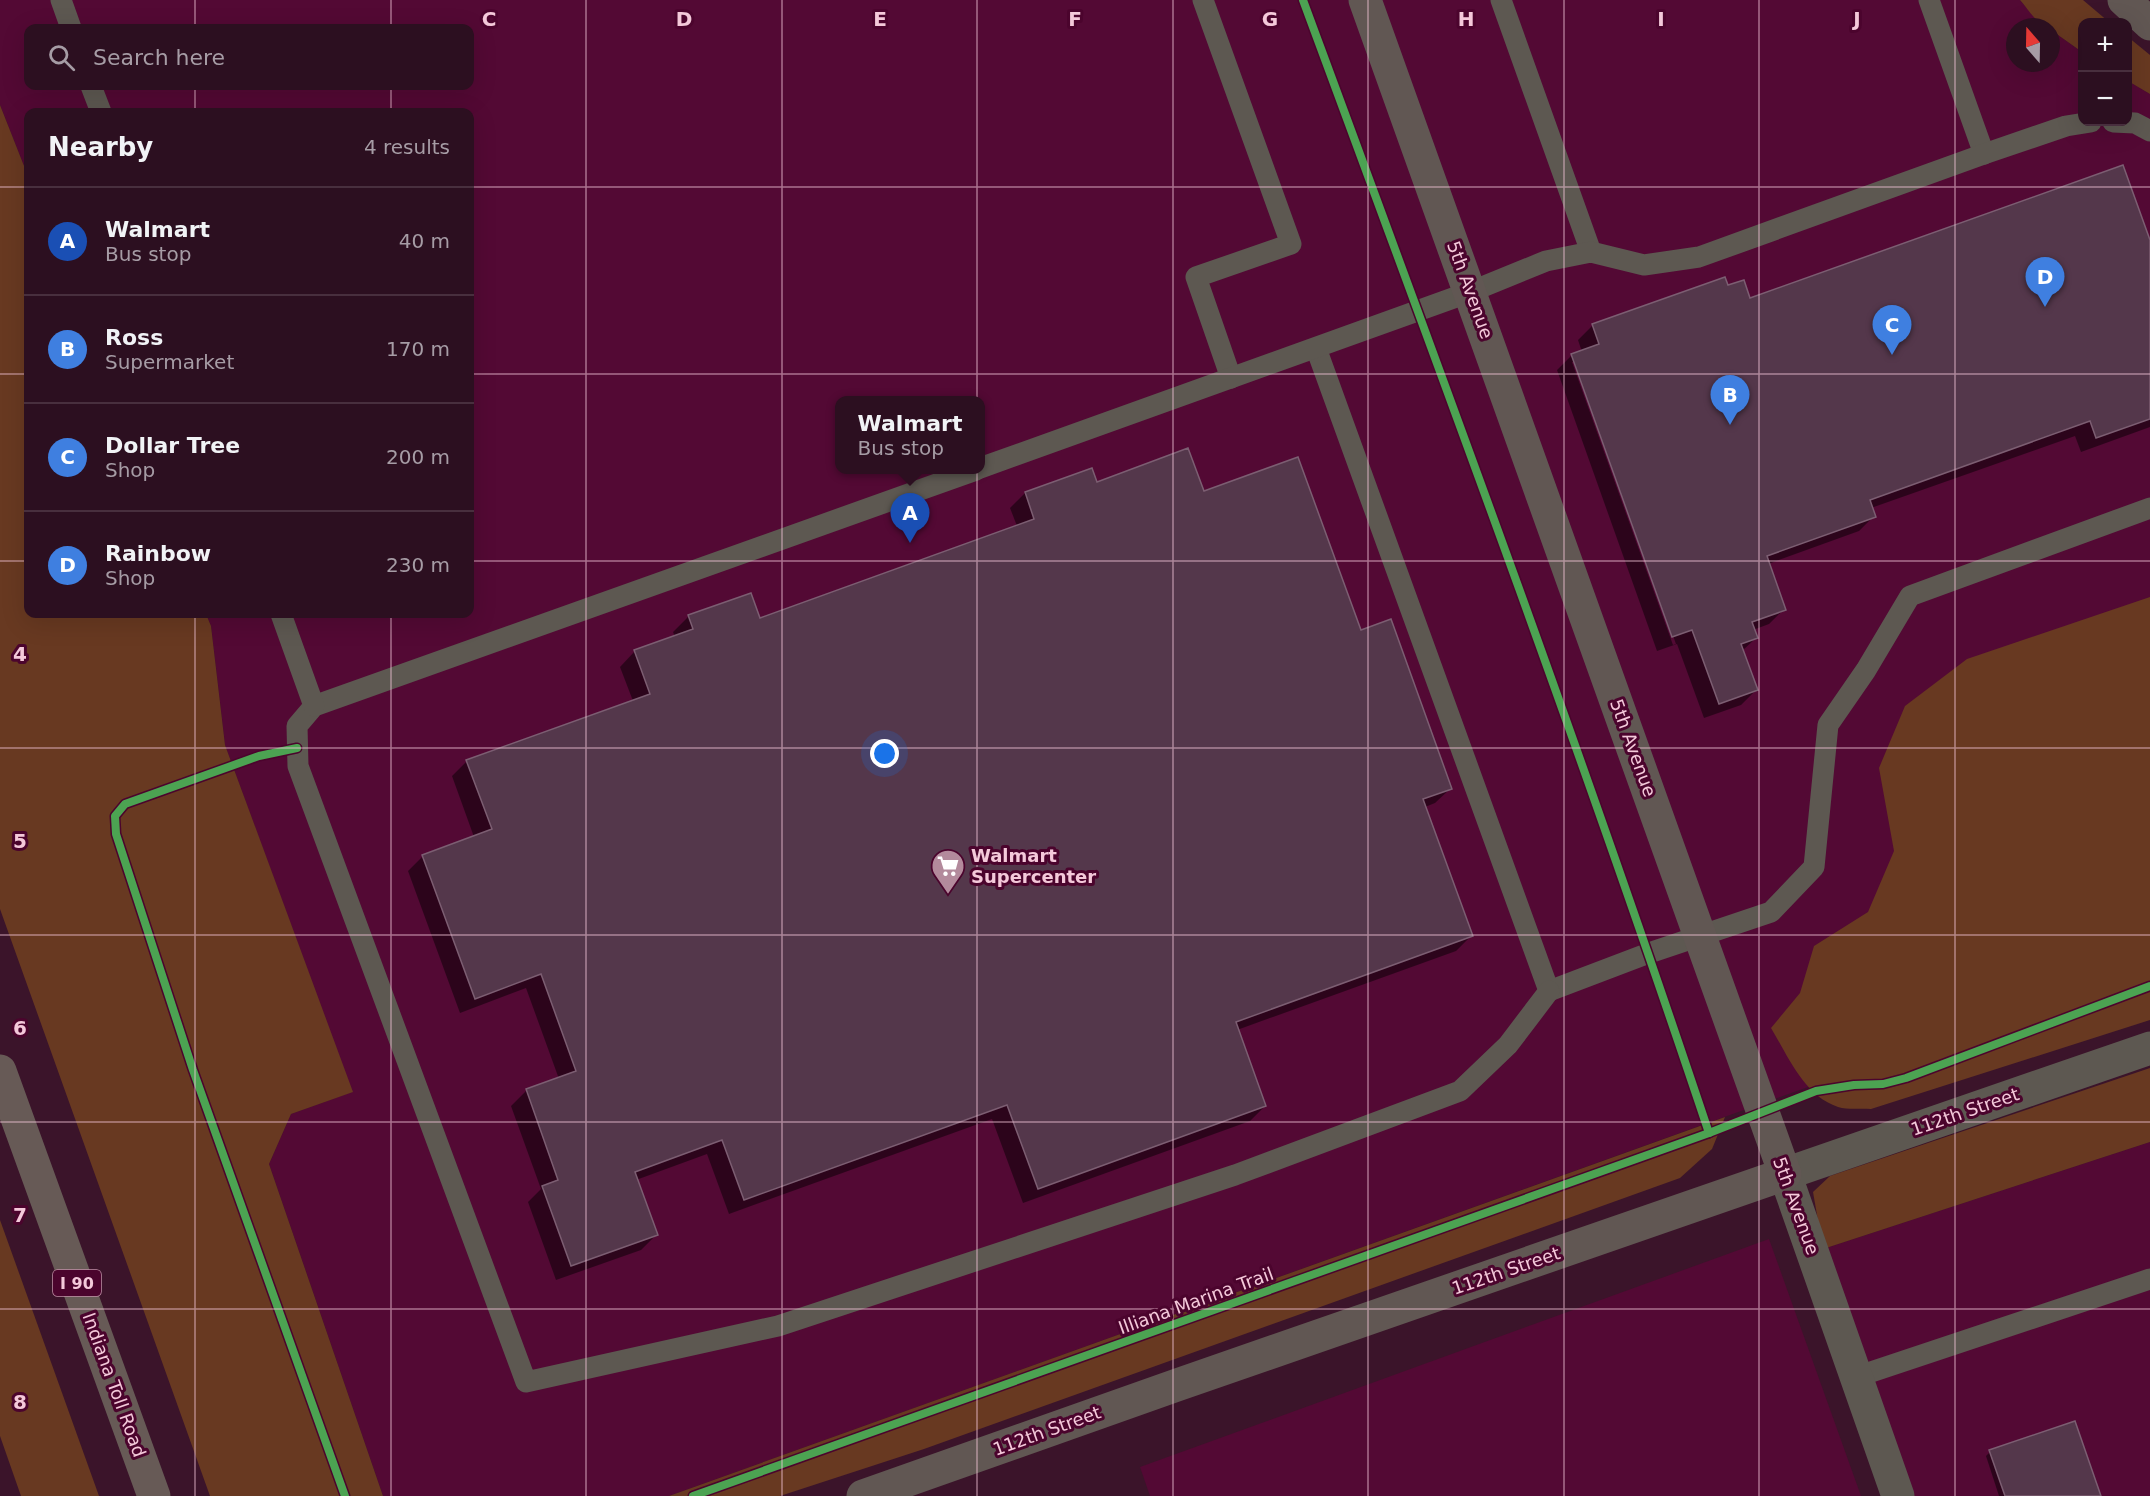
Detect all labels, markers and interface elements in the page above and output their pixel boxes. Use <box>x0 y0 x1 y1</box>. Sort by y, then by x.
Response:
text: C <box>482 7 496 31</box>
text: D <box>676 7 692 31</box>
text: E <box>873 7 887 31</box>
text: F <box>1068 7 1082 31</box>
text: G <box>1262 7 1278 31</box>
text: H <box>1458 7 1474 31</box>
text: I <box>1657 7 1665 31</box>
text: J <box>1851 7 1861 31</box>
north arrow <box>2006 18 2060 72</box>
map controls <box>2078 18 2132 126</box>
button: + <box>2078 18 2132 72</box>
search box <box>24 24 474 90</box>
icon: search <box>45 41 78 74</box>
text: Search here <box>93 45 225 70</box>
button: − <box>2078 72 2132 126</box>
text: Nearby <box>48 132 153 162</box>
text: 4 results <box>364 135 450 159</box>
text: Walmart <box>105 217 210 242</box>
text: A <box>60 229 75 253</box>
text: 40 m <box>399 229 450 253</box>
street label: 5th Avenue <box>1443 238 1498 342</box>
text: Bus stop <box>105 242 191 266</box>
pin: D <box>2026 258 2064 307</box>
pin: C <box>1872 306 1912 355</box>
text: Ross <box>105 325 163 350</box>
text: B <box>60 337 75 361</box>
text: 170 m <box>386 337 450 361</box>
text: Supermarket <box>105 350 234 374</box>
pin: B <box>1710 376 1750 425</box>
popup <box>835 396 985 474</box>
text: Walmart <box>857 411 963 436</box>
text: Dollar Tree <box>105 433 240 458</box>
text: Bus stop <box>857 436 944 460</box>
text: C <box>60 445 75 469</box>
text: 200 m <box>386 445 450 469</box>
text: Shop <box>105 458 155 482</box>
pin: A <box>890 494 930 543</box>
text: Rainbow <box>105 541 211 566</box>
text: D <box>59 553 76 577</box>
text: 230 m <box>386 553 450 577</box>
text: Shop <box>105 566 155 590</box>
text: 4 <box>13 642 27 666</box>
street label: 5th Avenue <box>1606 696 1661 800</box>
your location <box>870 739 899 768</box>
text: 5 <box>13 829 27 853</box>
place label: Walmart Supercenter <box>971 845 1096 887</box>
supermarket icon: Walmart Supercenter <box>930 848 966 895</box>
text: 6 <box>13 1016 27 1040</box>
street label: 112th Street <box>1908 1083 2022 1140</box>
street label: 5th Avenue <box>1769 1154 1824 1258</box>
text: 7 <box>13 1203 27 1227</box>
street label: 112th Street <box>1449 1242 1563 1299</box>
street label: Illiana Marina Trail <box>1115 1263 1276 1338</box>
road number: I 90 <box>53 1270 101 1296</box>
street label: Indiana Toll Road <box>79 1310 150 1460</box>
text: 8 <box>13 1390 27 1414</box>
street label: 112th Street <box>990 1401 1104 1460</box>

